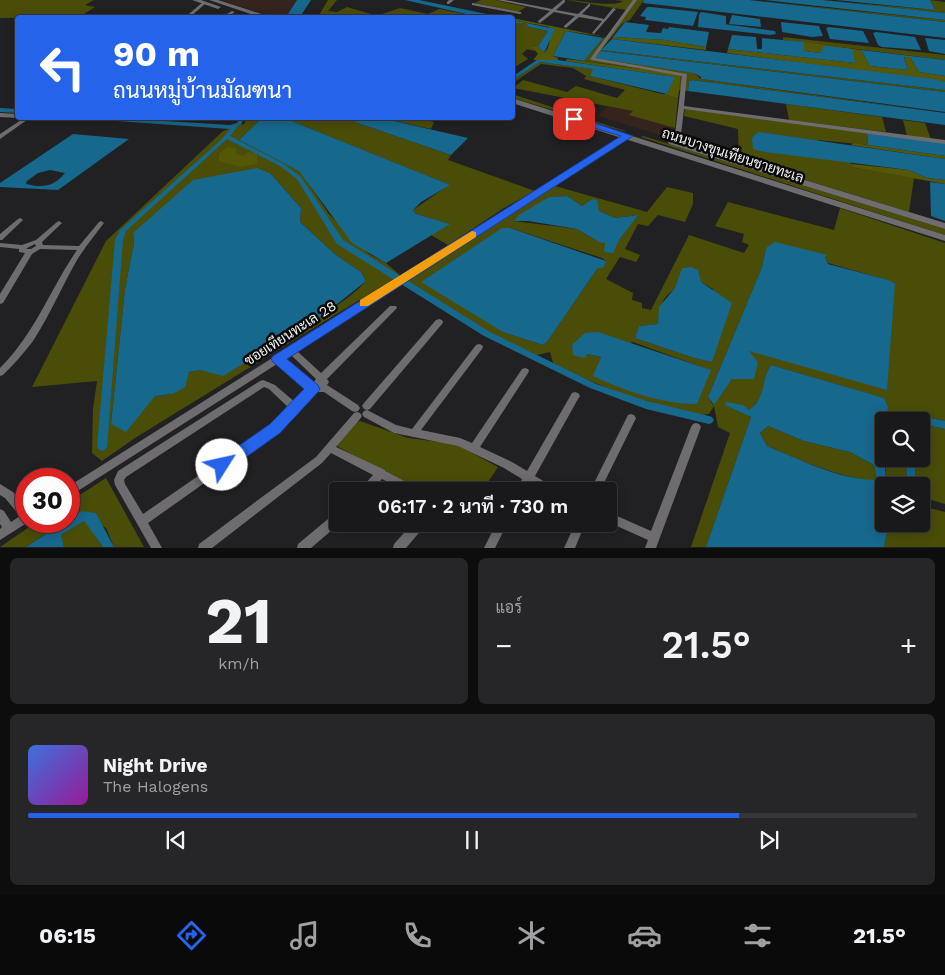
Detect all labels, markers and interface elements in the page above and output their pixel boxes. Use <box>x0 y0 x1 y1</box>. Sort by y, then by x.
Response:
text: 90 m <box>113 33 200 75</box>
icon: left <box>30 35 95 100</box>
text: ถนนหมู่บ้านมัณฑนา <box>113 78 292 103</box>
pin <box>553 98 595 140</box>
icon: arrive <box>560 105 588 133</box>
street label: ถนนบางขุนเทียนชายทะเล <box>659 124 806 187</box>
street label: ซอยเทียนทะเล 28 <box>241 297 339 369</box>
map controls <box>875 412 930 532</box>
button: search <box>875 412 930 467</box>
position arrow <box>195 438 247 490</box>
speed limit sign: 30 <box>15 468 80 533</box>
button: layers <box>875 477 930 532</box>
text: 06:17 · 2 นาที · 730 m <box>378 495 568 518</box>
text: 21 <box>205 583 272 659</box>
text: แอร์ <box>496 598 522 617</box>
text: 21.5° <box>662 623 751 667</box>
text: − <box>496 629 512 662</box>
text: + <box>900 629 917 662</box>
text: km/h <box>218 654 259 673</box>
text: Night Drive <box>103 754 208 777</box>
text: The Halogens <box>103 777 208 796</box>
icon: previous <box>162 826 190 854</box>
icon: pause <box>458 826 486 854</box>
icon: next <box>755 826 783 854</box>
icon: directions <box>174 918 209 953</box>
icon: music <box>287 918 322 953</box>
icon: phone <box>400 918 435 953</box>
icon: climate <box>514 918 549 953</box>
icon: car <box>627 918 662 953</box>
icon: filters <box>740 918 775 953</box>
text: 06:15 <box>39 923 96 948</box>
text: 21.5° <box>853 923 906 948</box>

